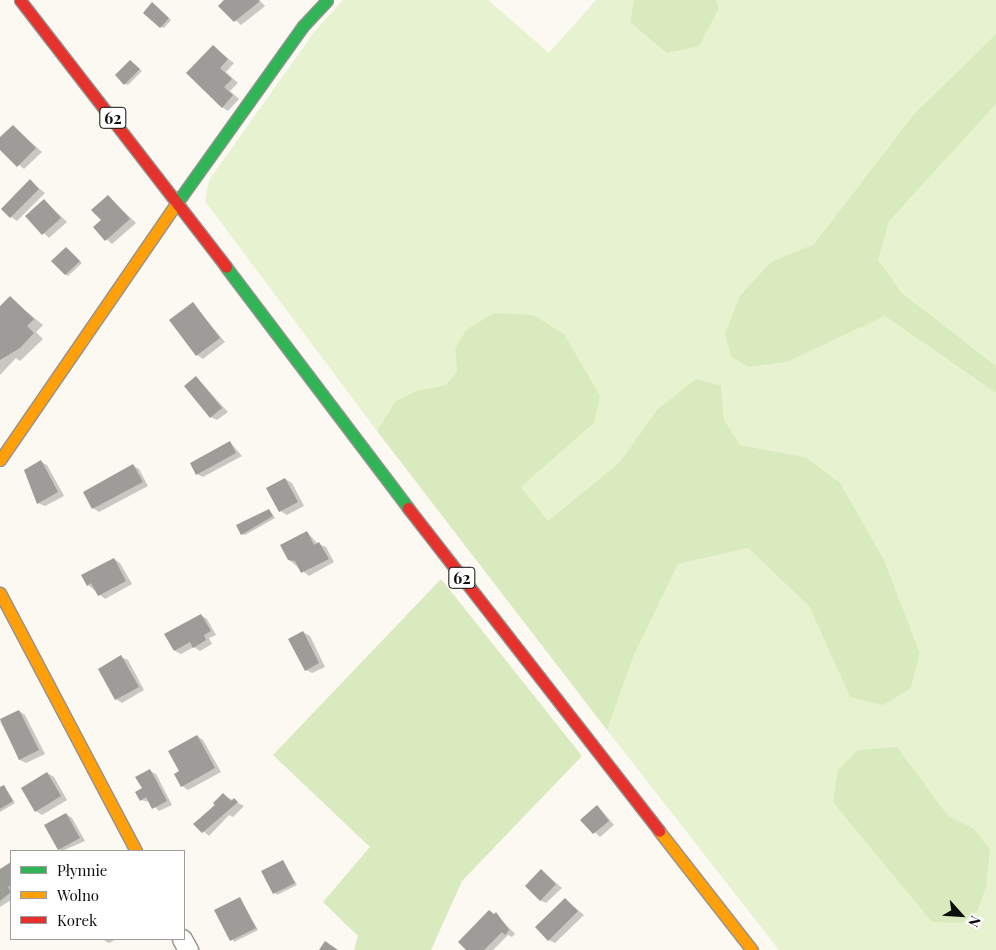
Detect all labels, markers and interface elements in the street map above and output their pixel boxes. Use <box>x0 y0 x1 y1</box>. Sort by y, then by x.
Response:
road number: 62 <box>99 105 127 132</box>
road number: 62 <box>448 564 476 592</box>
legend <box>10 850 185 940</box>
text: Płynnie <box>57 860 107 880</box>
text: Wolno <box>57 885 99 905</box>
north arrow <box>936 890 986 940</box>
text: Korek <box>57 910 97 930</box>
text: N <box>964 913 986 930</box>

